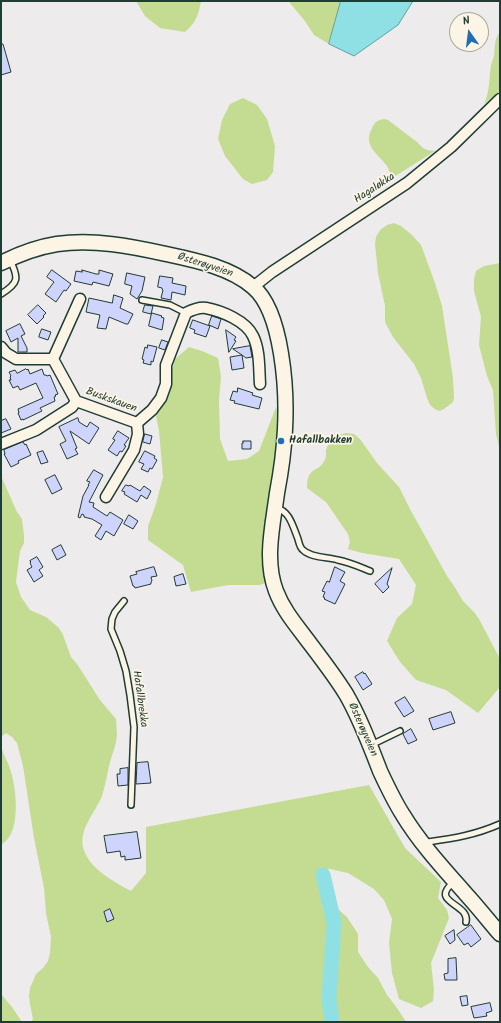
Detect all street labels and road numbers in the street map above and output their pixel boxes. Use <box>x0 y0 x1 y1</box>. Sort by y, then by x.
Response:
street label: Hagaløkka <box>352 171 398 207</box>
street label: Østerøyveien <box>176 251 234 281</box>
street label: Buskskauen <box>84 386 138 416</box>
street label: Hafallbrekka <box>128 670 150 728</box>
street label: Østerøyveien <box>344 701 380 759</box>

